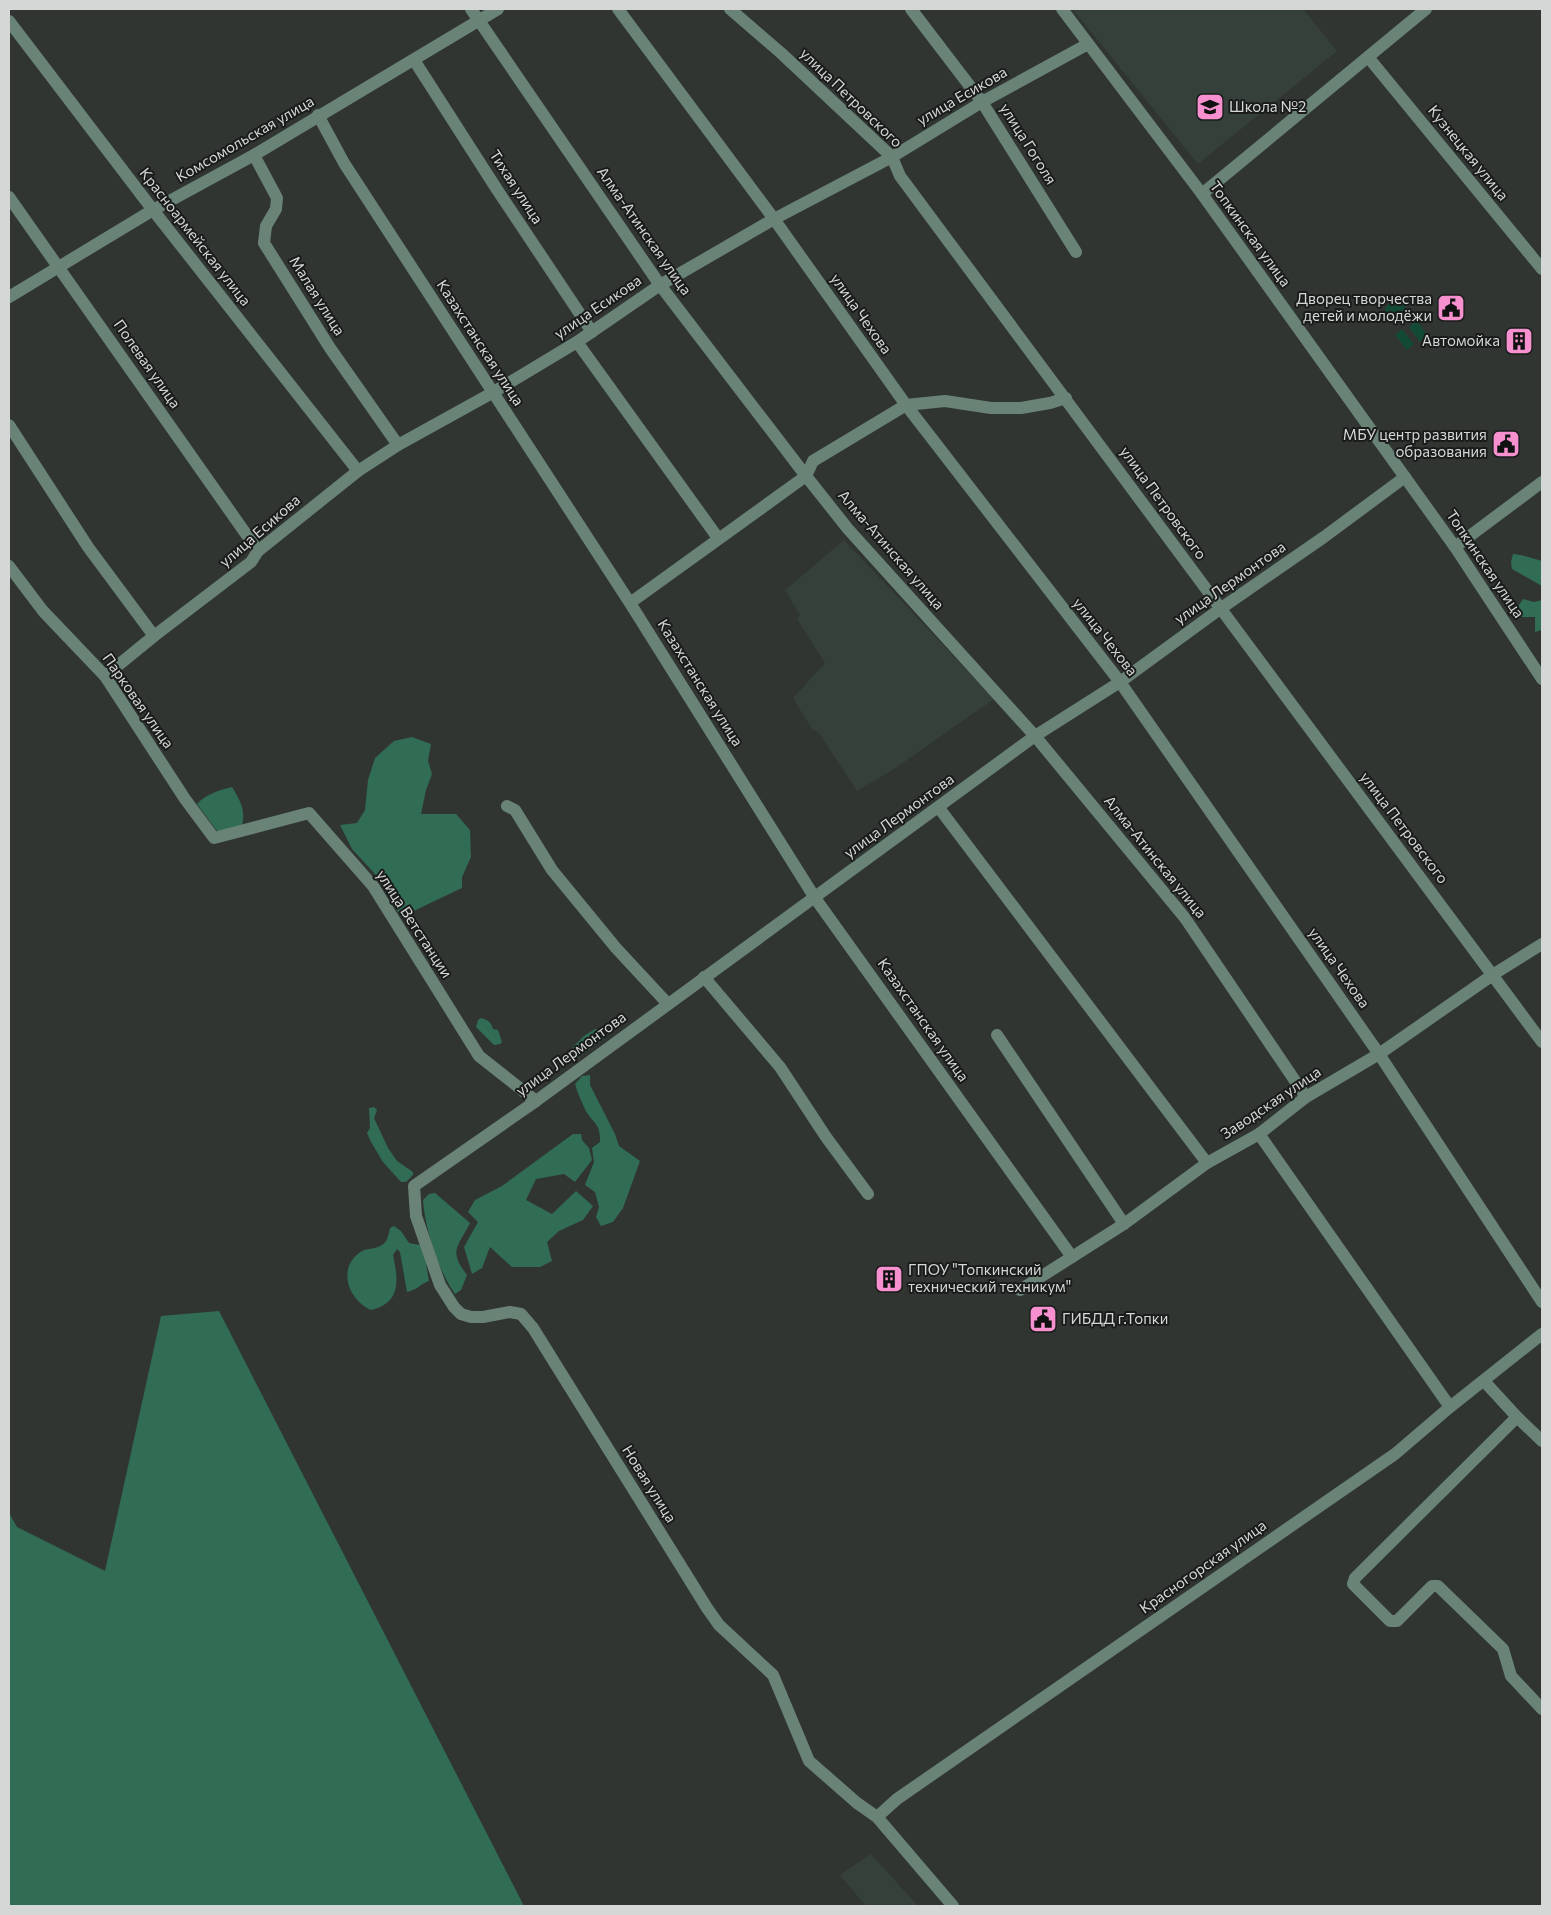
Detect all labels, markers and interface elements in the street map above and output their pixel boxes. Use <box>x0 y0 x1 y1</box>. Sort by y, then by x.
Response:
street label: улица Петровского <box>797 44 907 151</box>
street label: улица Есикова <box>913 62 1010 128</box>
street label: Комсомольская улица <box>172 91 317 185</box>
school or university icon: Школа №2 <box>1195 92 1225 122</box>
place label: Школа №2 <box>1229 97 1306 115</box>
street label: улица Гоголя <box>997 100 1061 187</box>
street label: Кузнецкая улица <box>1425 101 1513 204</box>
street label: Тихая улица <box>486 146 547 227</box>
street label: Алма-Атинская улица <box>594 163 696 298</box>
street label: Красноармейская улица <box>136 164 255 309</box>
street label: Топкинская улица <box>1206 177 1295 290</box>
street label: Малая улица <box>286 252 349 338</box>
street label: улица Есикова <box>550 270 644 342</box>
street label: улица Чехова <box>827 270 896 357</box>
street label: Казахстанская улица <box>433 276 528 409</box>
place label: Дворец творчества детей и молодёжи <box>1296 289 1432 324</box>
public building icon: Дворец творчества детей и молодёжи <box>1436 293 1466 323</box>
street label: Полевая улица <box>111 316 185 411</box>
building icon: Автомойка <box>1504 326 1534 356</box>
place label: Автомойка <box>1422 331 1500 349</box>
place label: МБУ центр развития образования <box>1343 425 1487 460</box>
public building icon: МБУ центр развития образования <box>1491 429 1521 459</box>
street label: улица Петровского <box>1117 442 1211 562</box>
street label: Алма-Атинская улица <box>835 486 949 613</box>
street label: улица Есикова <box>215 490 303 570</box>
street label: Топкинская улица <box>1443 506 1529 621</box>
street label: улица Лермонтова <box>1170 537 1289 627</box>
street label: улица Чехова <box>1070 594 1142 679</box>
street label: Казахстанская улица <box>654 616 747 749</box>
street label: Парковая улица <box>99 649 178 751</box>
street label: улица Петровского <box>1357 768 1453 887</box>
street label: улица Лермонтова <box>840 769 957 861</box>
street label: Алма-Атинская улица <box>1101 792 1211 921</box>
street label: улица Ветстанции <box>373 866 456 981</box>
street label: улица Чехова <box>1305 924 1374 1011</box>
street label: Казахстанская улица <box>874 954 973 1085</box>
street label: улица Лермонтова <box>512 1007 629 1099</box>
street label: Заводская улица <box>1217 1062 1324 1142</box>
place label: ГПОУ "Топкинский технический техникум" <box>908 1260 1071 1295</box>
building icon: ГПОУ "Топкинский технический техникум" <box>874 1264 904 1294</box>
public building icon: ГИБДД г.Топки <box>1028 1304 1058 1334</box>
place label: ГИБДД г.Топки <box>1062 1309 1168 1327</box>
street label: Новая улица <box>619 1441 681 1525</box>
street label: Красногорская улица <box>1136 1516 1269 1617</box>

